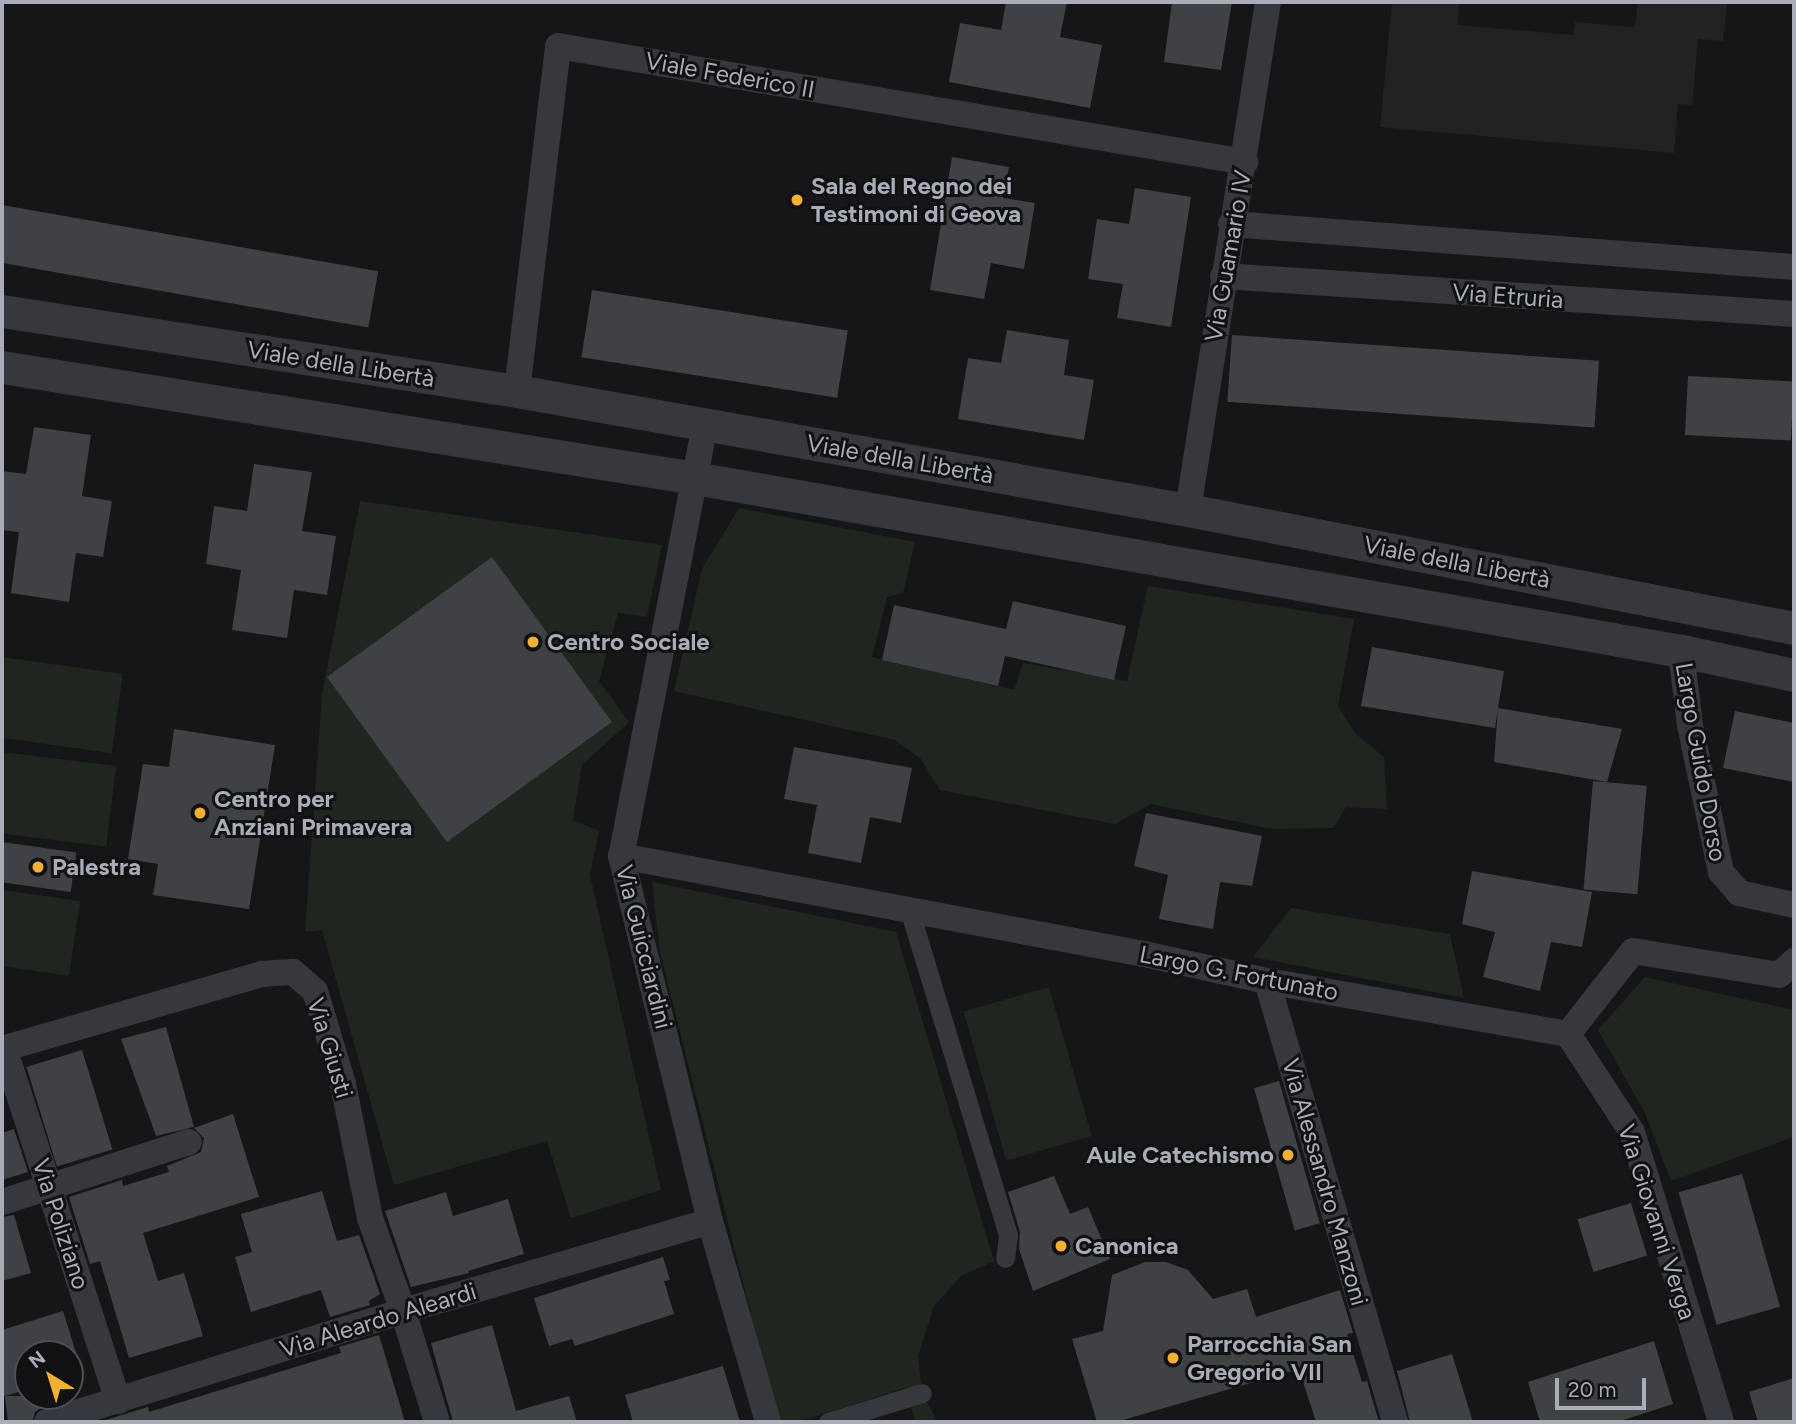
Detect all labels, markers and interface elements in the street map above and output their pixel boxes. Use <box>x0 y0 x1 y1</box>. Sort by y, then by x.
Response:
street label: Viale Federico II <box>643 46 817 104</box>
street label: Via Guamario IV <box>1199 168 1257 344</box>
place label: Sala del Regno dei Testimoni di Geova <box>811 172 1021 228</box>
marker: Sala del Regno dei Testimoni di Geova <box>789 192 805 208</box>
street label: Via Etruria <box>1452 278 1564 314</box>
street label: Viale della Libertà <box>245 335 437 393</box>
street label: Viale della Libertà <box>804 428 996 490</box>
street label: Viale della Libertà <box>1361 530 1553 594</box>
place label: Centro Sociale <box>547 628 710 656</box>
marker: Centro Sociale <box>525 634 541 650</box>
street label: Largo Guido Dorso <box>1669 660 1733 864</box>
place label: Centro per Anziani Primavera <box>214 785 412 841</box>
marker: Centro per Anziani Primavera <box>192 805 208 821</box>
place label: Palestra <box>52 853 141 881</box>
marker: Palestra <box>30 859 46 875</box>
street label: Via Guicciardini <box>610 862 678 1032</box>
street label: Largo G. Fortunato <box>1137 940 1341 1006</box>
street label: Via Giusti <box>301 994 359 1102</box>
street label: Via Alessandro Manzoni <box>1276 1055 1374 1309</box>
street label: Via Giovanni Verga <box>1612 1121 1702 1323</box>
place label: Aule Catechismo <box>1086 1141 1274 1169</box>
marker: Aule Catechismo <box>1280 1147 1296 1163</box>
street label: Via Poliziano <box>26 1155 96 1293</box>
place label: Canonica <box>1075 1232 1179 1260</box>
marker: Canonica <box>1053 1238 1069 1254</box>
street label: Via Aleardo Aleardi <box>276 1276 480 1364</box>
place label: Parrocchia San Gregorio VII <box>1187 1330 1352 1386</box>
north arrow <box>14 1340 84 1410</box>
text: N <box>24 1346 50 1373</box>
marker: Parrocchia San Gregorio VII <box>1165 1350 1181 1366</box>
scale bar <box>1558 1364 1649 1408</box>
text: 20 m <box>1568 1377 1616 1402</box>

